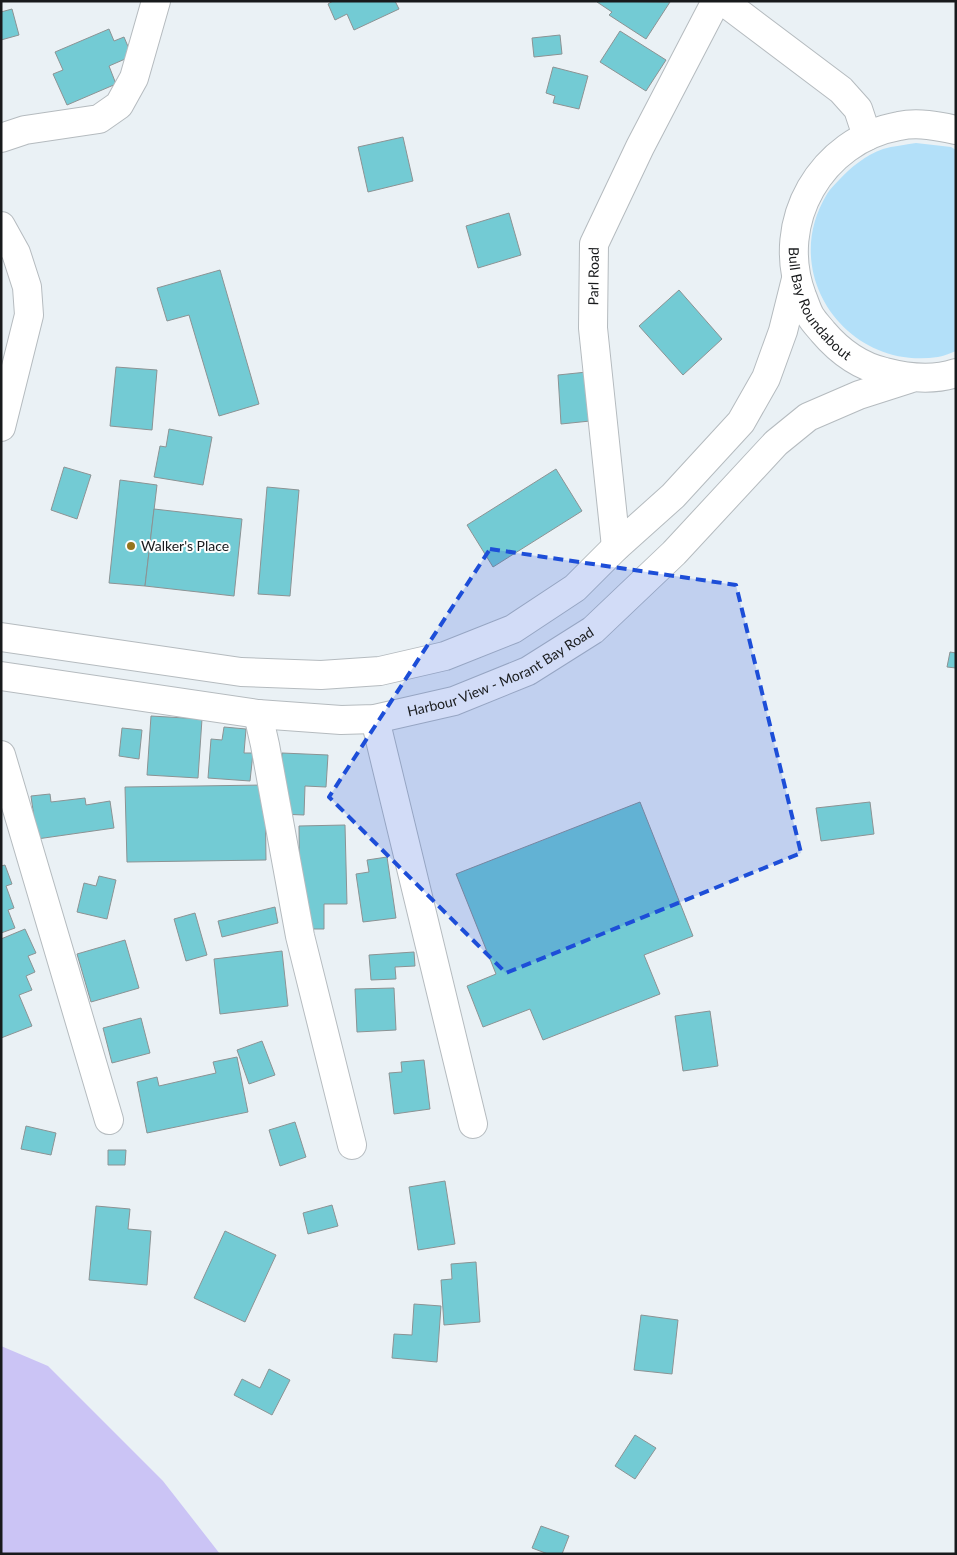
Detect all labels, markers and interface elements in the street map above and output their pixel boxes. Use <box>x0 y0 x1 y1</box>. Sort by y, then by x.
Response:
street label: Parl Road <box>584 247 602 305</box>
street label: Bull Bay Roundabout <box>786 247 855 363</box>
place label: Walker's Place <box>141 537 229 554</box>
marker: Walker's Place <box>125 540 137 552</box>
street label: Harbour View - Morant Bay Road <box>405 623 597 719</box>

